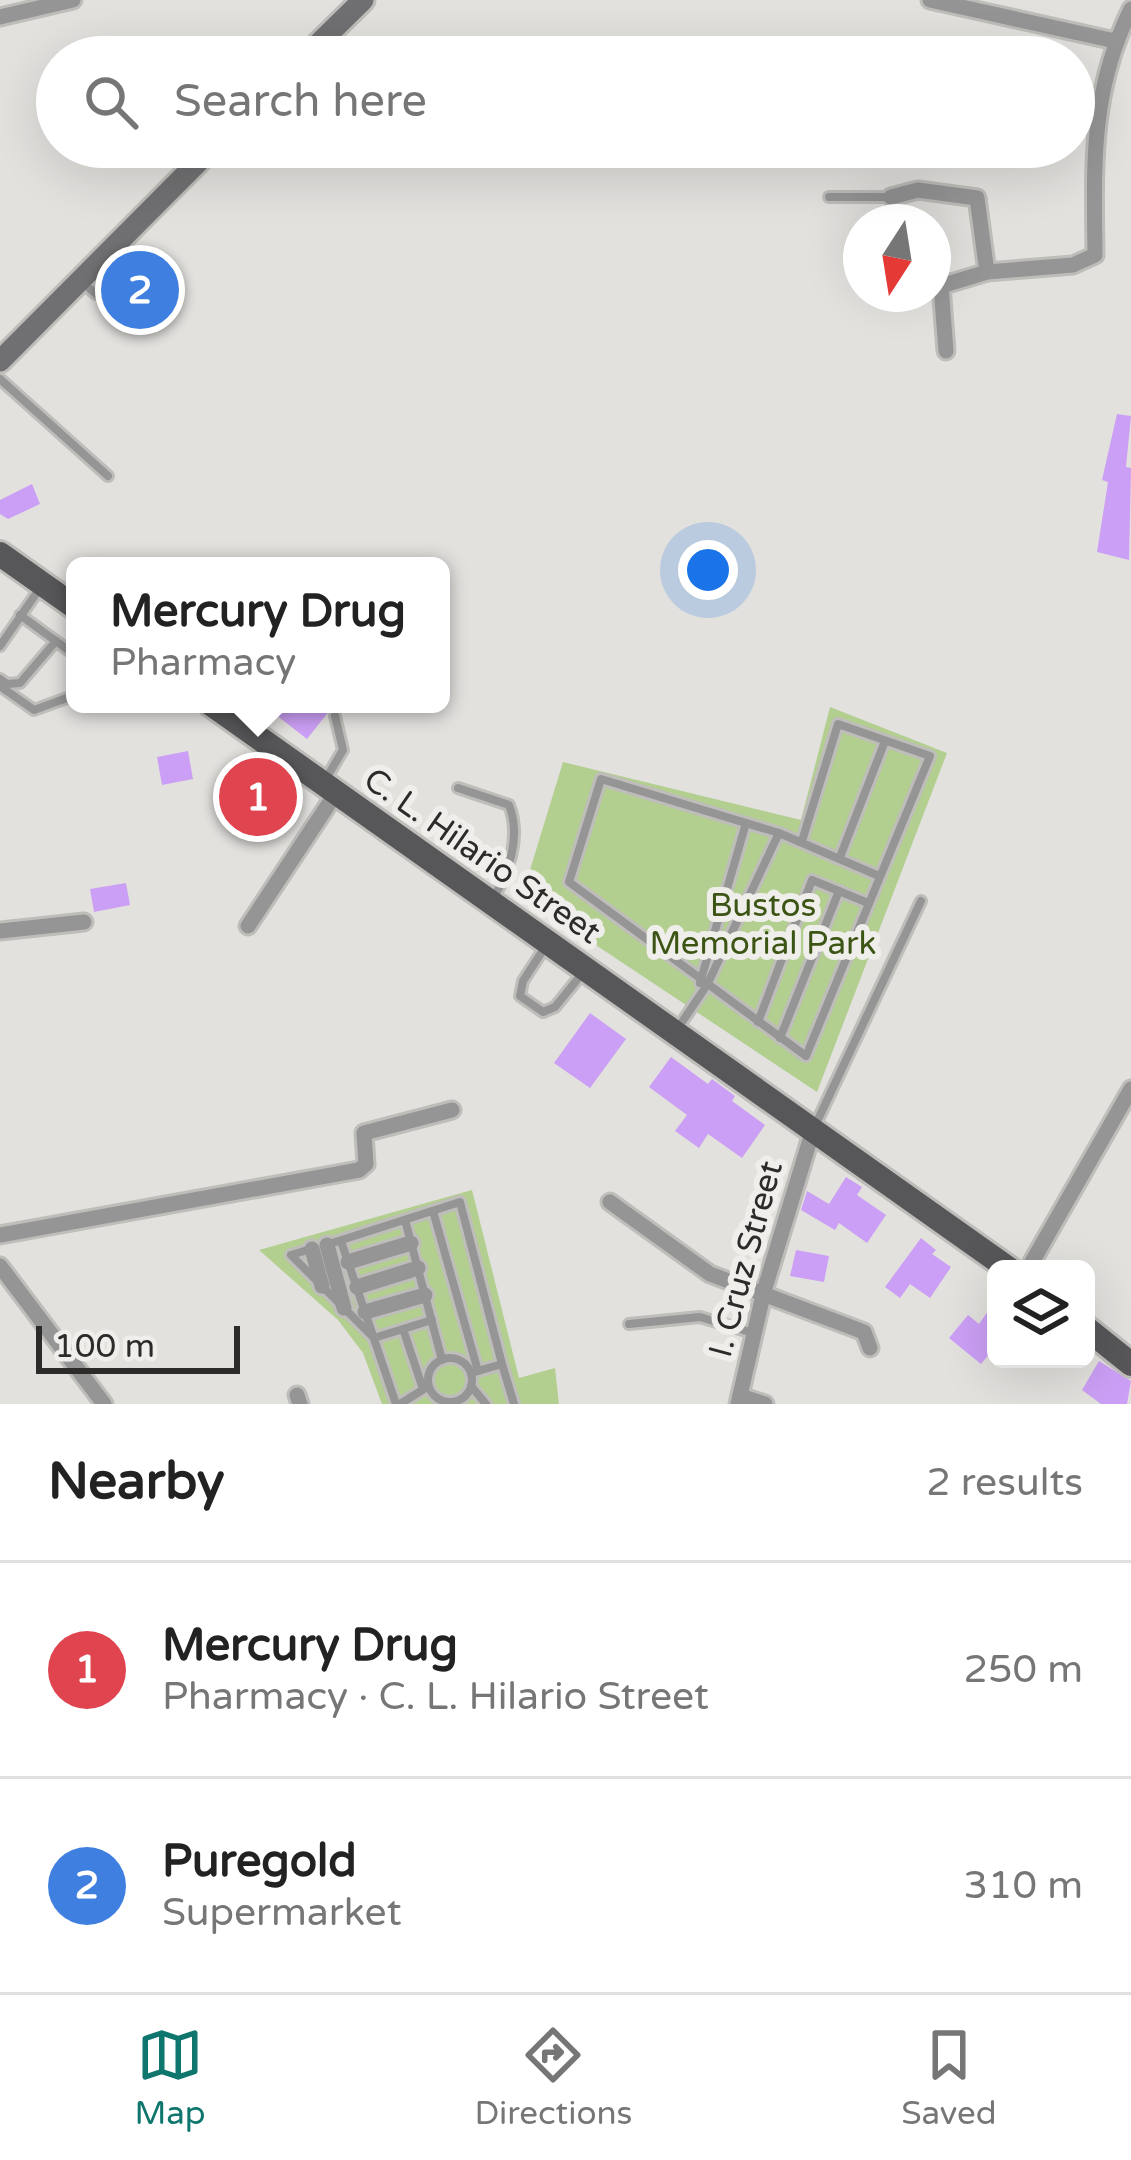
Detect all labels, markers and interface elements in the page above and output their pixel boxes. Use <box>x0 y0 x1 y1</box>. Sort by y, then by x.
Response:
search box <box>36 36 1095 168</box>
icon: search <box>78 69 144 135</box>
text: Search here <box>174 75 427 129</box>
north arrow <box>843 204 951 312</box>
pin: 2 <box>101 245 179 335</box>
your location <box>678 540 738 600</box>
popup <box>66 557 450 713</box>
text: Mercury Drug <box>110 585 406 639</box>
text: Pharmacy <box>110 639 296 686</box>
pin: 1 <box>219 752 297 842</box>
street label: C. L. Hilario Street <box>356 760 608 952</box>
park label: Bustos Memorial Park <box>649 886 877 963</box>
street label: I. Cruz Street <box>701 1157 791 1361</box>
map controls <box>987 1260 1095 1368</box>
button: layers <box>987 1260 1095 1368</box>
scale bar <box>36 1320 240 1373</box>
text: 100 m <box>54 1327 155 1366</box>
text: Nearby <box>48 1451 225 1513</box>
text: 2 results <box>926 1459 1083 1506</box>
text: Mercury Drug <box>162 1619 458 1673</box>
text: 1 <box>75 1646 99 1693</box>
text: 250 m <box>964 1646 1083 1693</box>
text: Pharmacy · C. L. Hilario Street <box>162 1673 709 1720</box>
text: Puregold <box>162 1835 357 1889</box>
text: 2 <box>75 1862 99 1909</box>
text: 310 m <box>964 1862 1083 1909</box>
text: Supermarket <box>162 1889 402 1936</box>
tab: Map <box>134 2022 206 2133</box>
tab: Directions <box>474 2022 632 2133</box>
tab: Saved <box>901 2022 997 2133</box>

